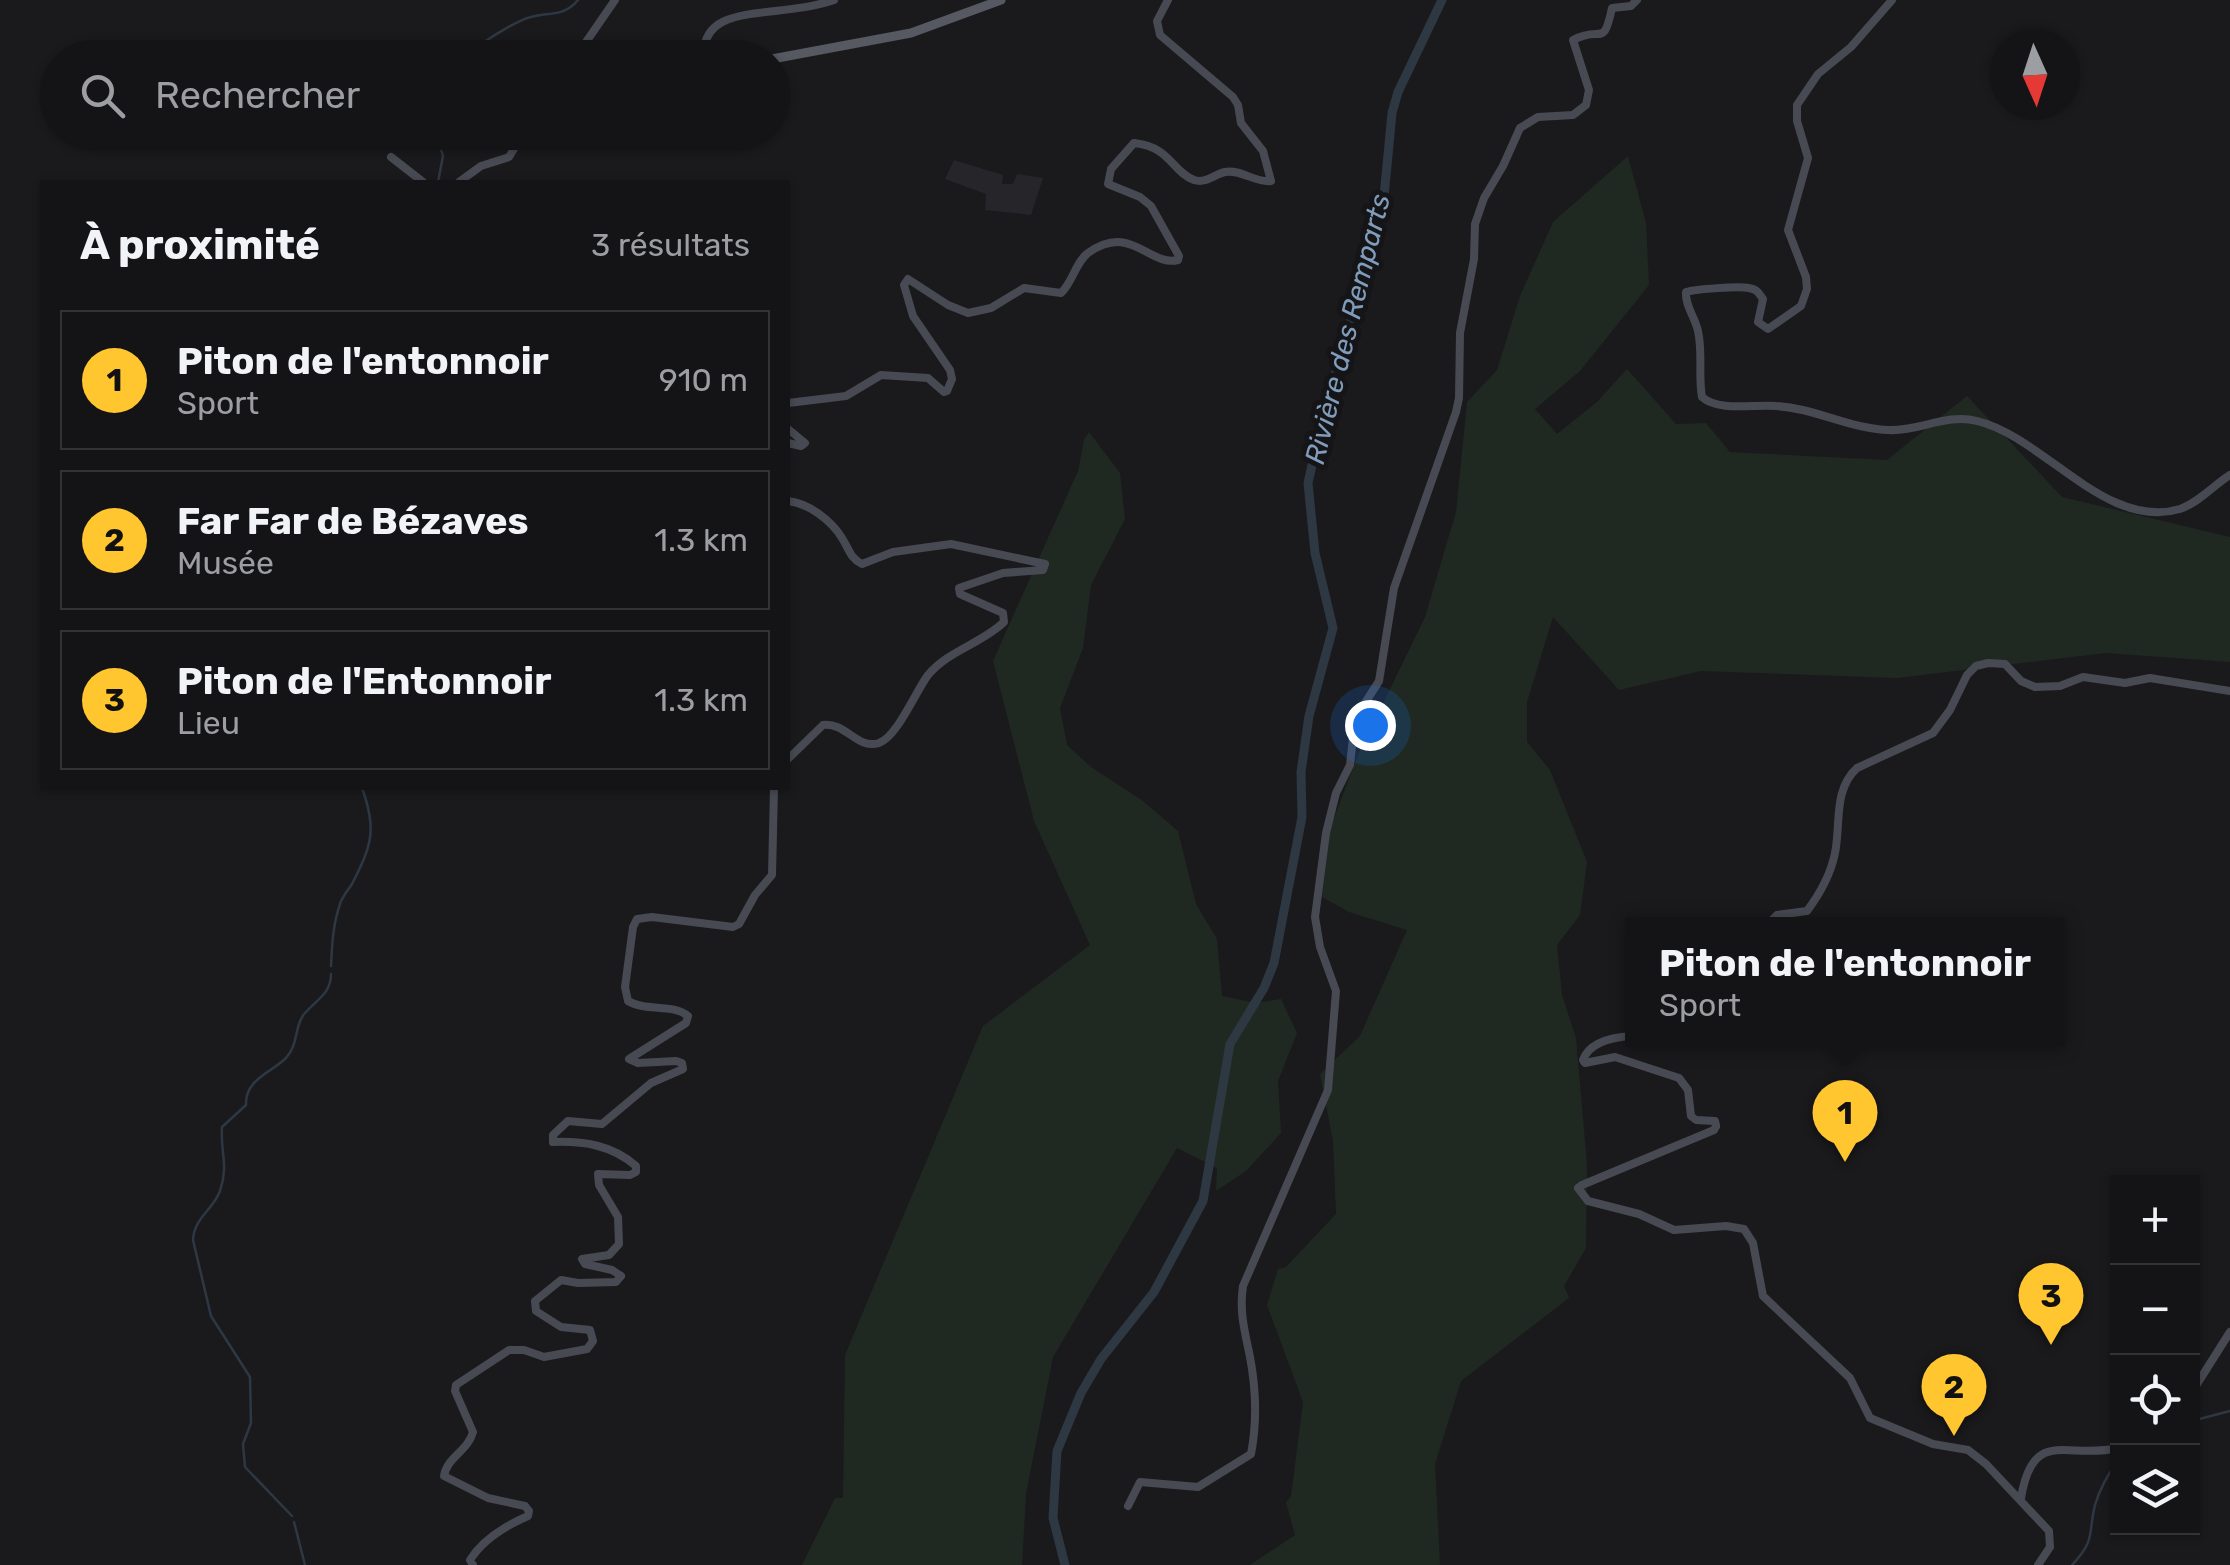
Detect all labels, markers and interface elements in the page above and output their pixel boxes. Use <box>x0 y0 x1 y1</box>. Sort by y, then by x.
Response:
north arrow <box>1990 30 2080 120</box>
search box <box>40 40 790 150</box>
icon: search <box>75 68 130 123</box>
text: Rechercher <box>155 72 360 118</box>
water label: Rivière des Remparts <box>1298 191 1397 468</box>
text: À proximité <box>80 220 320 270</box>
text: 3 résultats <box>591 226 750 264</box>
text: Piton de l'entonnoir <box>177 338 549 384</box>
text: 1 <box>107 361 122 399</box>
text: 910 m <box>659 361 748 399</box>
text: Sport <box>177 384 259 422</box>
text: Far Far de Bézaves <box>177 498 529 544</box>
text: 2 <box>104 521 125 559</box>
text: 1.3 km <box>654 521 748 559</box>
text: Musée <box>177 544 274 582</box>
text: Piton de l'Entonnoir <box>177 658 551 704</box>
text: 3 <box>104 681 125 719</box>
text: 1.3 km <box>654 681 748 719</box>
your location <box>1345 700 1396 751</box>
text: Lieu <box>177 704 240 742</box>
popup <box>1625 917 2065 1047</box>
text: Piton de l'entonnoir <box>1659 940 2031 986</box>
text: Sport <box>1659 986 1741 1024</box>
pin: 1 <box>1812 1080 1878 1162</box>
map controls <box>2110 1175 2200 1535</box>
button: + <box>2110 1175 2200 1265</box>
pin: 3 <box>2018 1262 2084 1345</box>
button: − <box>2110 1265 2200 1355</box>
pin: 2 <box>1922 1354 1986 1436</box>
button: locate <box>2110 1355 2200 1445</box>
button: layers <box>2110 1445 2200 1535</box>

